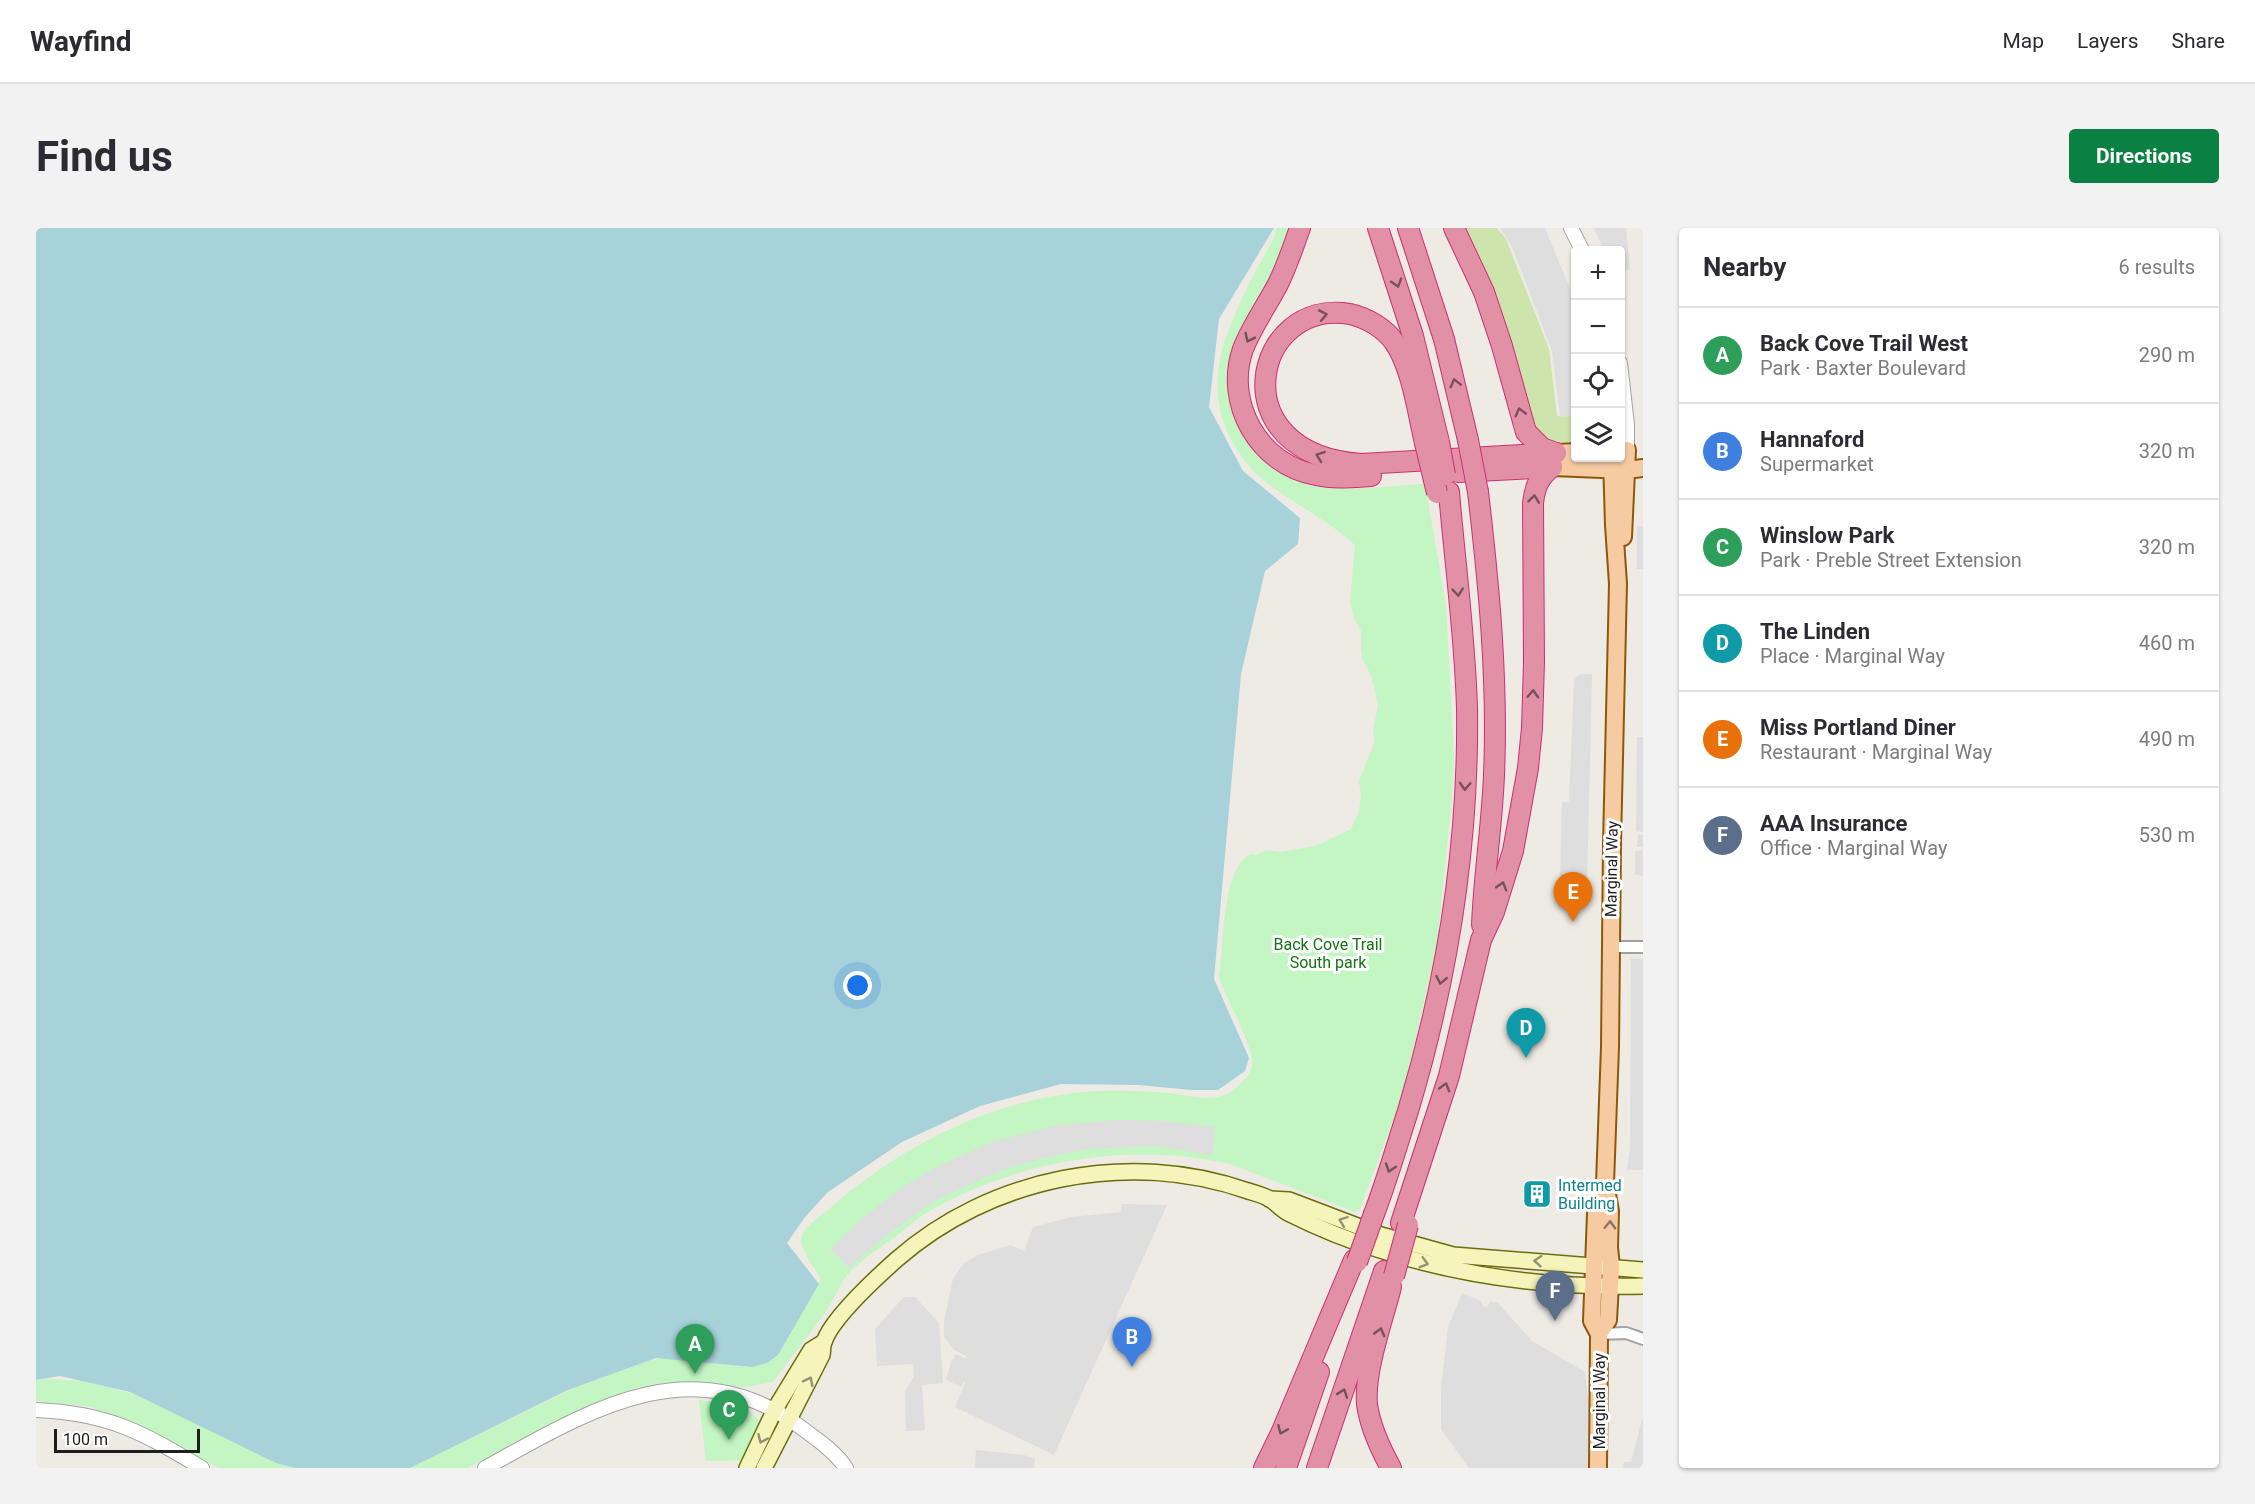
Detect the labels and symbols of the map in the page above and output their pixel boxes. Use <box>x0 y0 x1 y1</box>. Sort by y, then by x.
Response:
one-way arrow <box>1390 277 1402 288</box>
one-way arrow <box>1318 309 1328 322</box>
one-way arrow <box>1244 331 1256 342</box>
one-way arrow <box>1450 378 1462 389</box>
one-way arrow <box>1515 407 1527 418</box>
one-way arrow <box>1315 450 1325 463</box>
one-way arrow <box>1527 494 1539 504</box>
one-way arrow <box>1451 587 1464 596</box>
one-way arrow <box>1527 689 1540 698</box>
one-way arrow <box>1458 782 1471 791</box>
street label: Marginal Way <box>1601 820 1622 917</box>
pin: E <box>1554 872 1592 922</box>
one-way arrow <box>1495 881 1507 892</box>
park label: Back Cove Trail South park <box>1274 935 1382 972</box>
your location <box>843 971 872 1000</box>
one-way arrow <box>1435 974 1448 984</box>
pin: D <box>1506 1008 1546 1058</box>
one-way arrow <box>1438 1082 1450 1093</box>
one-way arrow <box>1385 1162 1398 1173</box>
place label: Intermed Building <box>1558 1176 1622 1213</box>
building icon: Intermed Building <box>1521 1178 1553 1210</box>
one-way arrow <box>1338 1216 1349 1228</box>
one-way arrow <box>1603 1221 1616 1230</box>
one-way arrow <box>1533 1255 1542 1268</box>
one-way arrow <box>1418 1256 1429 1268</box>
pin: F <box>1536 1272 1574 1321</box>
pin: B <box>1112 1318 1152 1367</box>
pin: A <box>676 1324 714 1374</box>
one-way arrow <box>1372 1327 1385 1337</box>
street label: Marginal Way <box>1590 1352 1609 1449</box>
one-way arrow <box>802 1377 813 1387</box>
one-way arrow <box>1335 1388 1348 1399</box>
pin: C <box>710 1390 748 1440</box>
one-way arrow <box>1277 1424 1289 1435</box>
scale bar <box>54 1426 200 1454</box>
one-way arrow <box>757 1433 769 1444</box>

